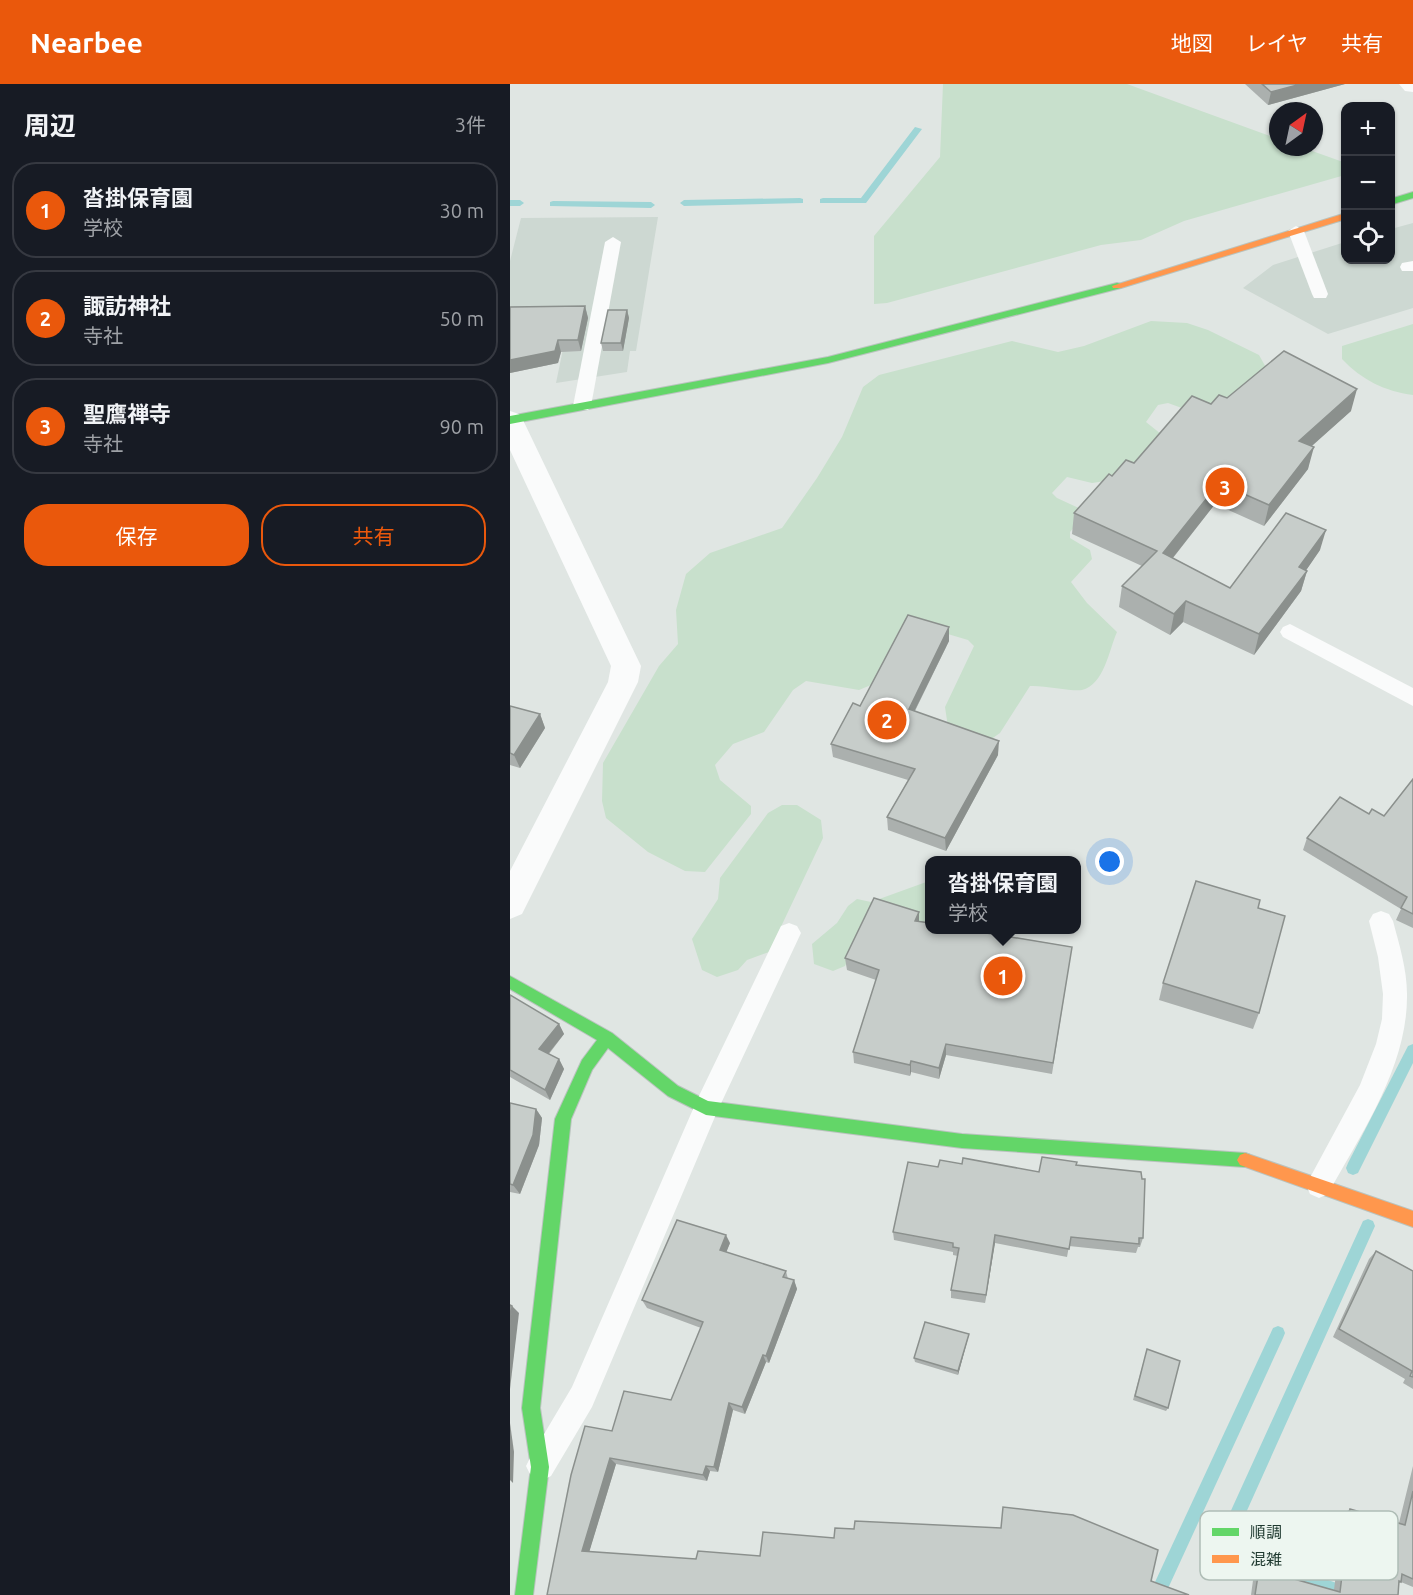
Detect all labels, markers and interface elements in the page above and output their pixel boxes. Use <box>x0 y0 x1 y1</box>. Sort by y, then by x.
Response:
text: Nearbee <box>30 27 143 58</box>
text: 地図 <box>1171 31 1213 55</box>
text: レイヤ <box>1246 31 1308 55</box>
text: 共有 <box>1341 31 1383 55</box>
north arrow <box>1269 102 1323 156</box>
map controls <box>1341 102 1395 264</box>
button: + <box>1341 102 1395 156</box>
text: 周辺 <box>24 111 76 140</box>
text: 3件 <box>455 113 486 136</box>
button: − <box>1341 156 1395 210</box>
text: 沓掛保育園 <box>83 185 193 210</box>
text: 1 <box>40 199 51 222</box>
text: 30 m <box>440 199 484 222</box>
button: locate <box>1341 210 1395 264</box>
text: 学校 <box>83 216 123 239</box>
text: 諏訪神社 <box>83 293 171 318</box>
text: 2 <box>40 307 51 330</box>
text: 50 m <box>440 307 484 330</box>
text: 寺社 <box>83 324 123 347</box>
text: 聖鷹禅寺 <box>83 401 171 426</box>
text: 3 <box>40 415 51 438</box>
text: 90 m <box>440 415 484 438</box>
text: 寺社 <box>83 432 123 455</box>
pin: 3 <box>1206 464 1244 510</box>
button: 保存 <box>24 504 249 566</box>
button: 共有 <box>261 504 486 566</box>
pin: 2 <box>868 698 907 742</box>
your location <box>1095 847 1124 876</box>
popup <box>925 856 1081 934</box>
text: 沓掛保育園 <box>948 870 1058 895</box>
text: 学校 <box>948 901 988 924</box>
pin: 1 <box>984 954 1022 998</box>
legend <box>1200 1511 1398 1580</box>
text: 順調 <box>1250 1523 1282 1541</box>
text: 混雑 <box>1250 1550 1282 1568</box>

